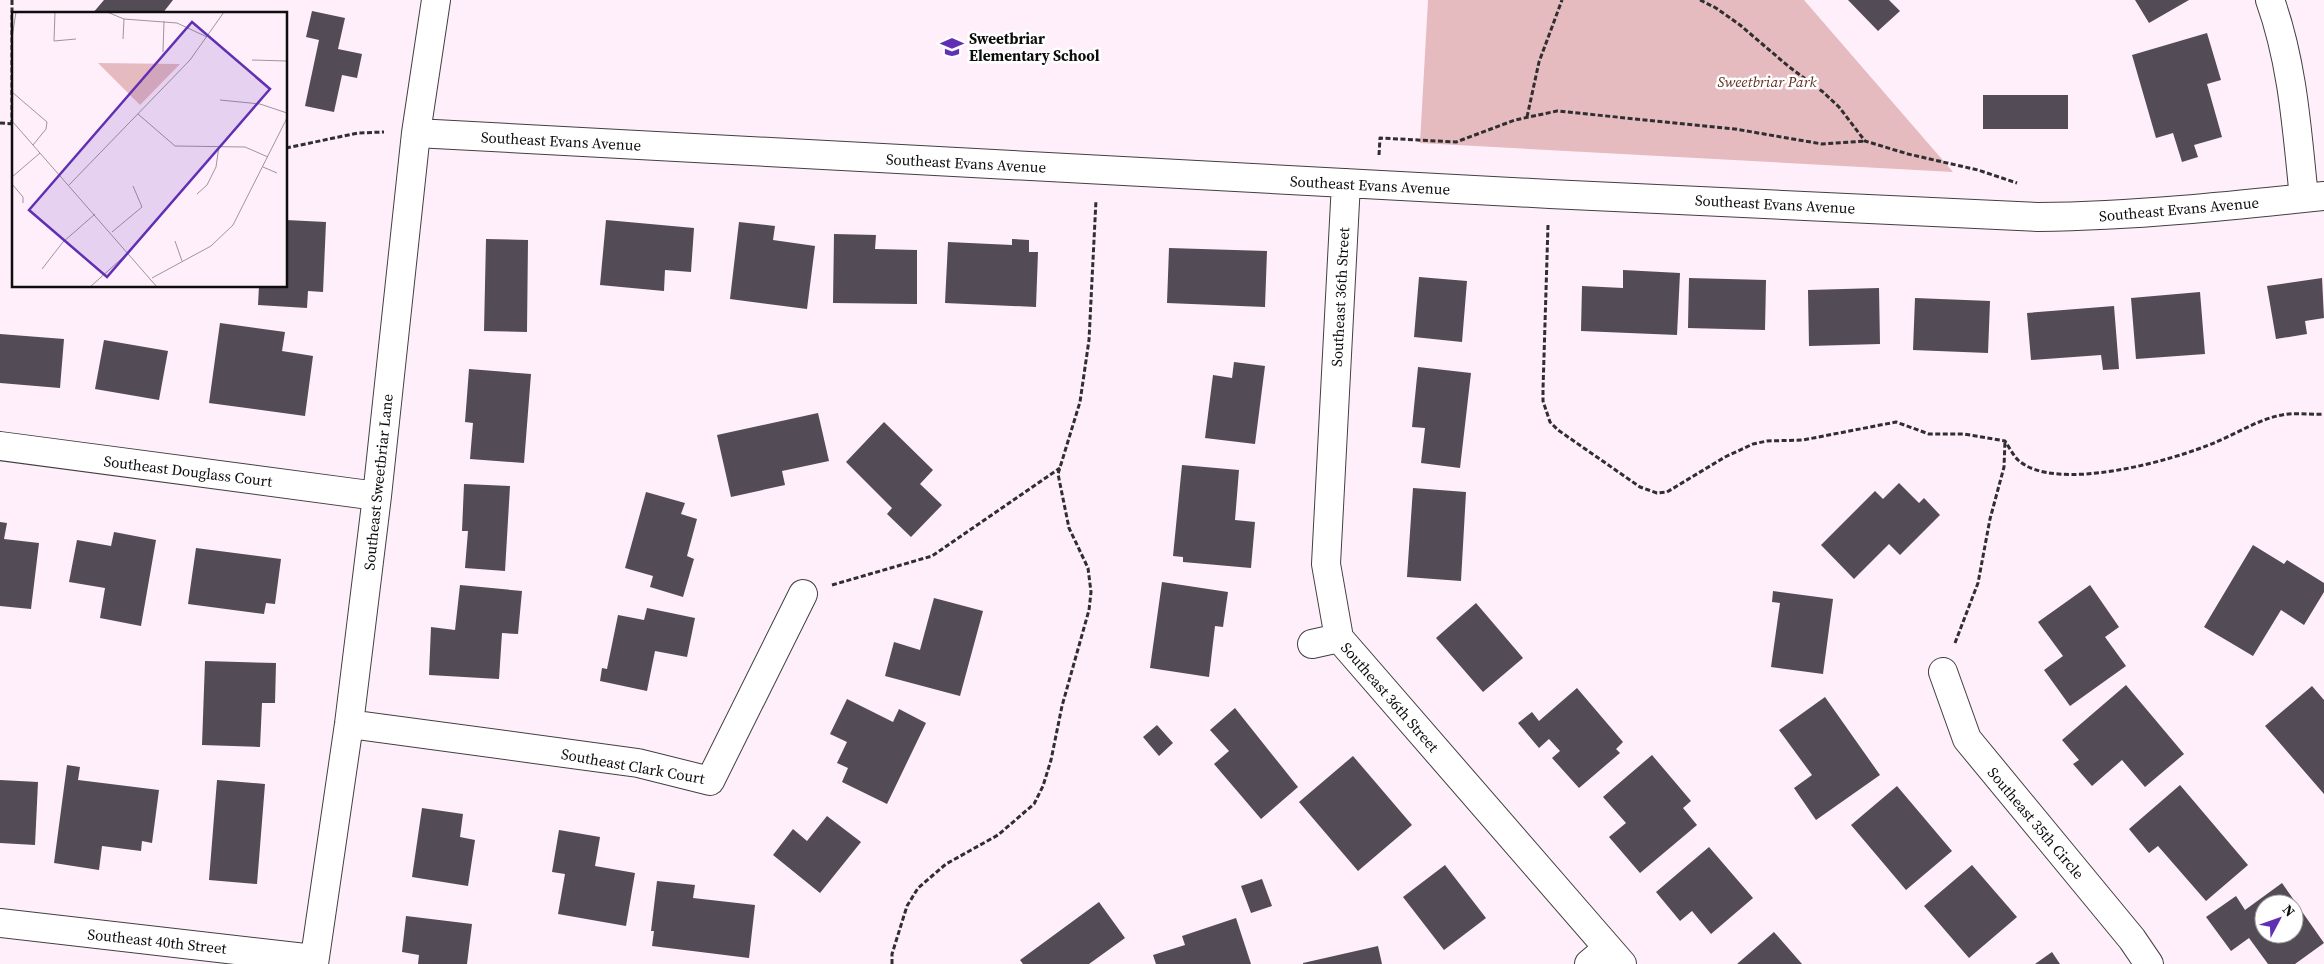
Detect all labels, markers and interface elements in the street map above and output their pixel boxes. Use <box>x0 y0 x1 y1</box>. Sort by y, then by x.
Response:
inset map <box>12 12 288 288</box>
place label: Sweetbriar Elementary School <box>969 28 1100 66</box>
school or university icon: Sweetbriar Elementary School <box>939 34 965 60</box>
park label: Sweetbriar Park <box>1718 71 1817 92</box>
street label: Southeast Evans Avenue <box>480 126 642 156</box>
street label: Southeast Evans Avenue <box>885 148 1047 178</box>
street label: Southeast Evans Avenue <box>1289 170 1451 200</box>
street label: Southeast Evans Avenue <box>1694 189 1856 219</box>
street label: Southeast Evans Avenue <box>2098 192 2260 226</box>
street label: Southeast 36th Street <box>1326 227 1354 367</box>
street label: Southeast Sweetbriar Lane <box>358 392 398 571</box>
street label: Southeast Douglass Court <box>103 450 274 492</box>
street label: Southeast 36th Street <box>1336 637 1444 757</box>
street label: Southeast Clark Court <box>560 743 707 789</box>
street label: Southeast 35th Circle <box>1983 763 2089 884</box>
north arrow <box>2254 894 2304 944</box>
text: N <box>2278 900 2300 921</box>
street label: Southeast 40th Street <box>86 923 228 959</box>

